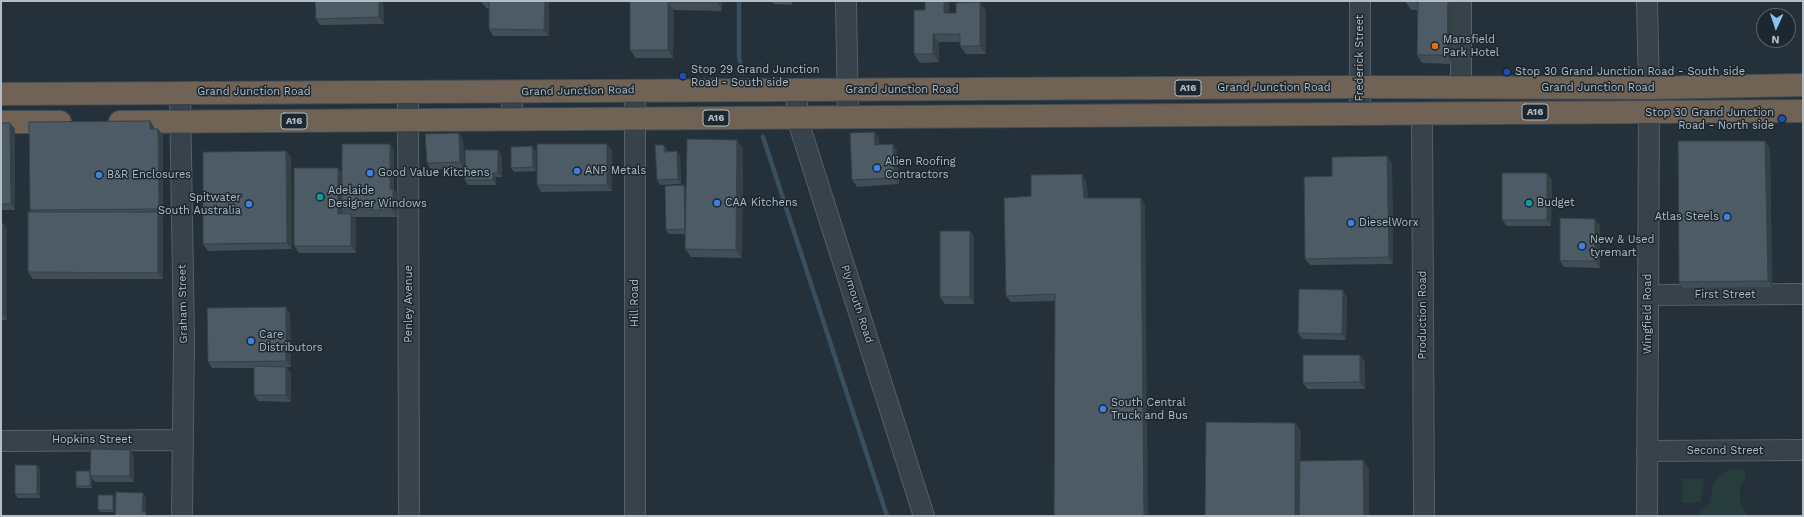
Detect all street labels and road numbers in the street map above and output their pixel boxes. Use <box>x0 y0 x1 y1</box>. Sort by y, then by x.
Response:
street label: Frederick Street <box>1353 15 1367 101</box>
road number: A16 <box>1175 80 1201 96</box>
street label: Grand Junction Road <box>1217 81 1331 95</box>
street label: Grand Junction Road <box>1541 81 1655 95</box>
street label: Grand Junction Road <box>521 83 635 99</box>
street label: Grand Junction Road <box>845 83 959 97</box>
street label: Grand Junction Road <box>197 85 311 99</box>
road number: A16 <box>1522 104 1548 120</box>
road number: A16 <box>703 110 729 126</box>
road number: A16 <box>281 113 307 129</box>
street label: Plymouth Road <box>838 263 876 345</box>
street label: Graham Street <box>176 264 190 344</box>
street label: Penley Avenue <box>402 265 416 343</box>
street label: Production Road <box>1416 270 1430 360</box>
street label: Wingfield Road <box>1641 274 1655 354</box>
street label: Hill Road <box>628 279 642 327</box>
street label: First Street <box>1694 288 1756 302</box>
street label: Hopkins Street <box>52 433 132 447</box>
street label: Second Street <box>1687 444 1763 458</box>

